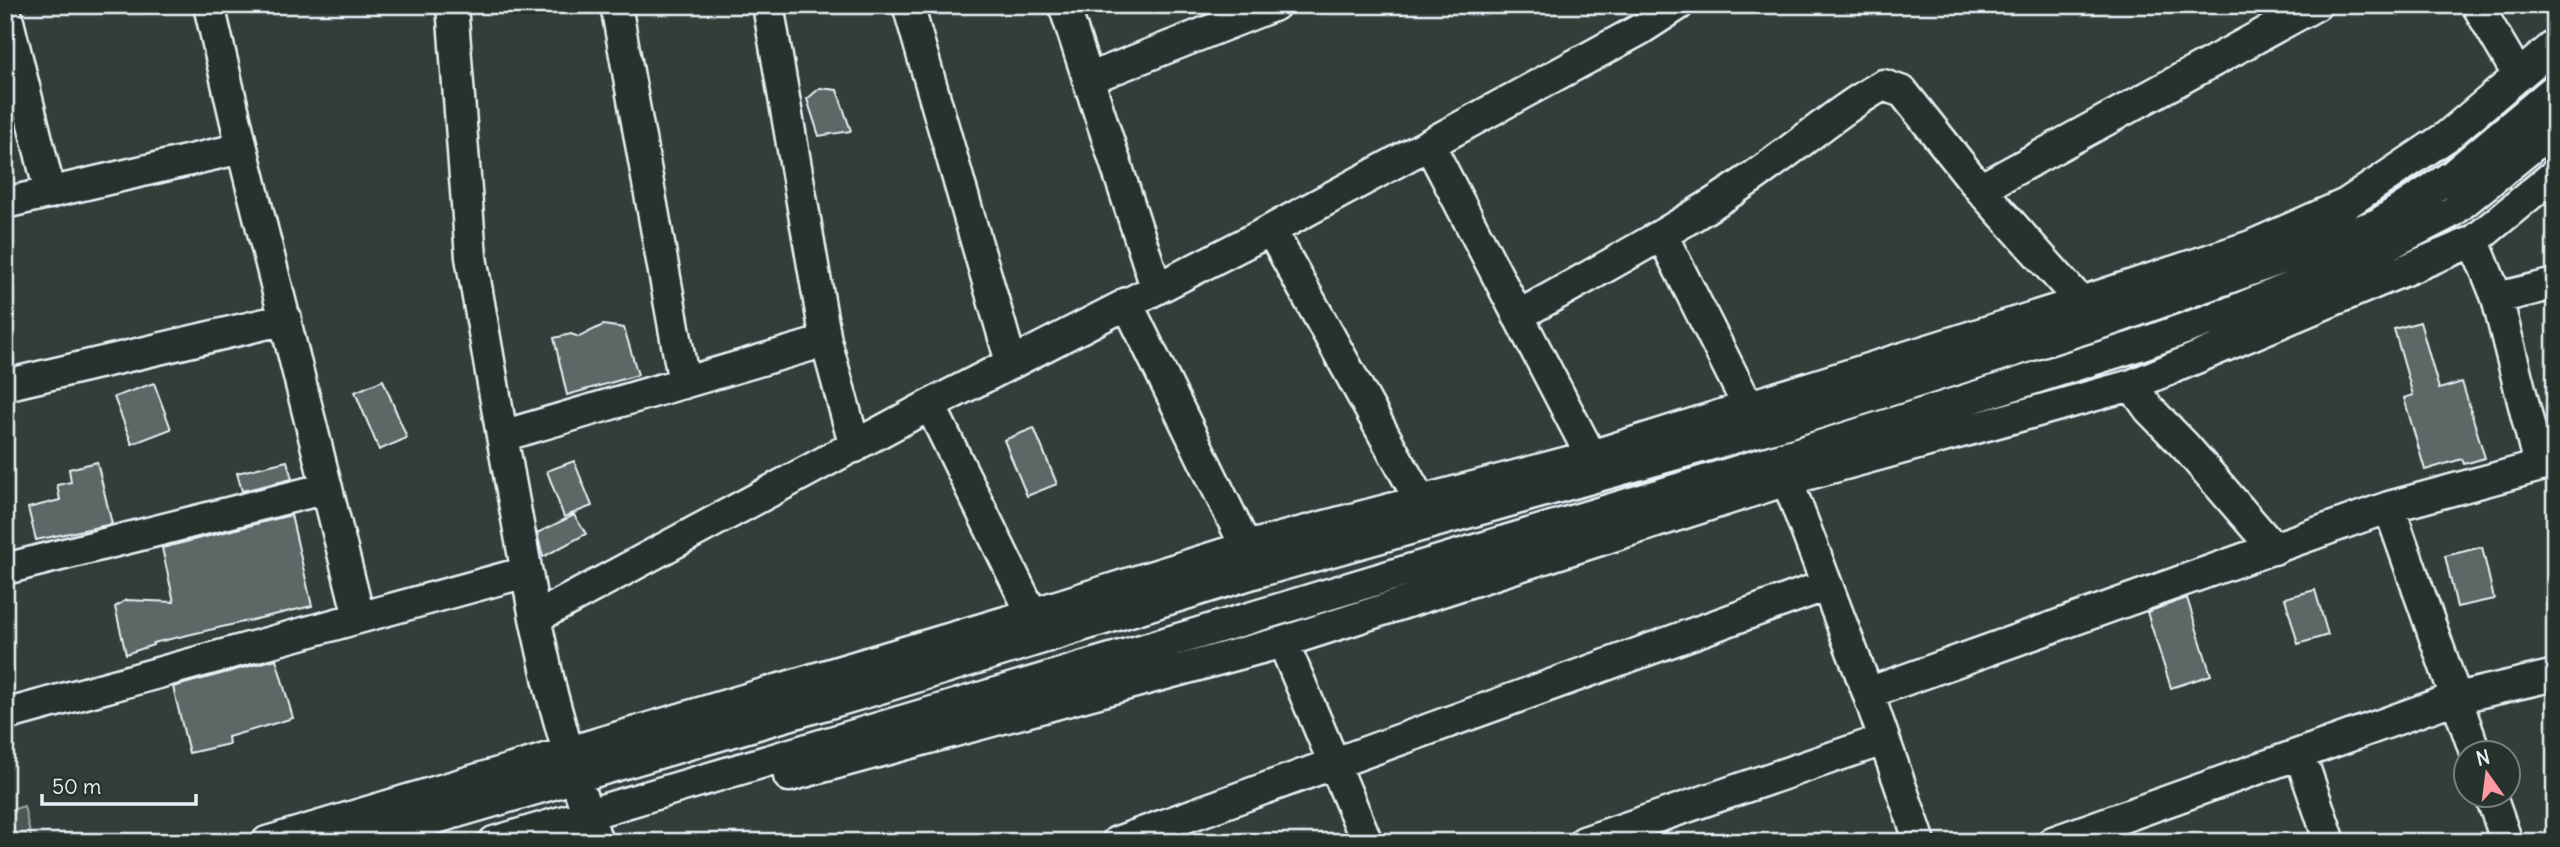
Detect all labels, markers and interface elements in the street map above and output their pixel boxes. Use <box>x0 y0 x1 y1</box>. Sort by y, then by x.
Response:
north arrow <box>2452 738 2522 808</box>
text: N <box>2474 744 2492 771</box>
scale bar <box>42 763 196 807</box>
text: 50 m <box>52 773 101 800</box>

